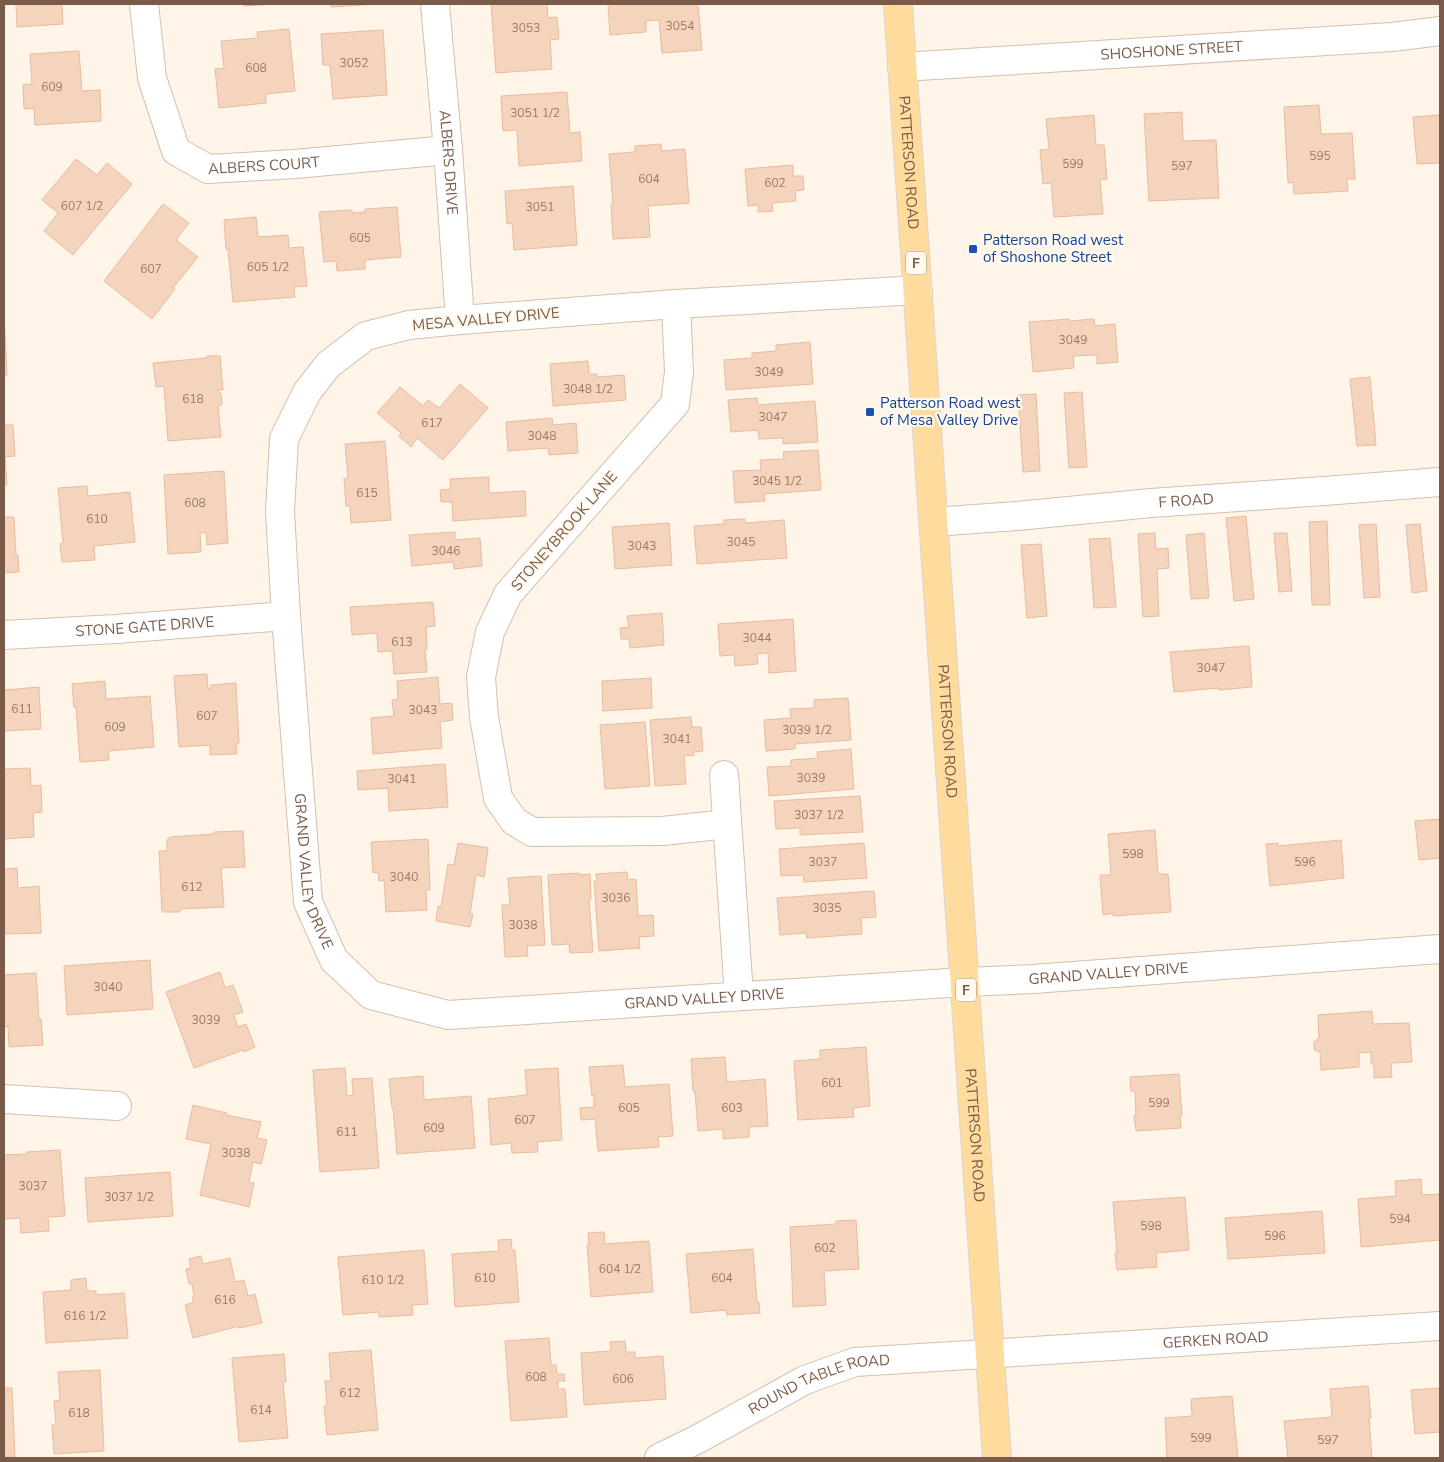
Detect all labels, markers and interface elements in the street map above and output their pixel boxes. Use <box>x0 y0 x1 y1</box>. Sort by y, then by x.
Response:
house number: 3054 <box>666 18 694 34</box>
house number: 3053 <box>512 20 540 36</box>
street label: SHOSHONE STREET <box>1100 36 1243 65</box>
house number: 3052 <box>340 55 368 71</box>
house number: 608 <box>245 60 267 76</box>
house number: 609 <box>41 79 63 95</box>
street label: PATTERSON ROAD <box>894 95 923 230</box>
house number: 3051 1/2 <box>510 105 560 121</box>
street label: ALBERS DRIVE <box>434 109 463 216</box>
house number: 595 <box>1309 148 1331 164</box>
street label: ALBERS COURT <box>207 152 321 179</box>
house number: 599 <box>1062 156 1084 172</box>
house number: 597 <box>1171 158 1193 174</box>
house number: 604 <box>638 171 660 187</box>
house number: 602 <box>764 175 786 191</box>
house number: 607 1/2 <box>61 198 103 214</box>
house number: 3051 <box>526 199 554 215</box>
house number: 605 <box>349 230 371 246</box>
place label: Patterson Road west of Shoshone Street <box>983 230 1124 267</box>
marker: Patterson Road west of Shoshone Street <box>967 243 979 255</box>
road number: F <box>906 252 926 274</box>
house number: 605 1/2 <box>247 259 289 275</box>
house number: 607 <box>140 261 162 277</box>
street label: MESA VALLEY DRIVE <box>412 303 560 335</box>
house number: 3049 <box>1059 332 1087 348</box>
house number: 3049 <box>755 364 783 380</box>
house number: 3048 1/2 <box>563 381 613 397</box>
house number: 618 <box>182 391 204 407</box>
place label: Patterson Road west of Mesa Valley Drive <box>880 393 1021 430</box>
marker: Patterson Road west of Mesa Valley Drive <box>864 406 876 418</box>
house number: 3047 <box>759 409 787 425</box>
house number: 617 <box>421 415 443 431</box>
house number: 3048 <box>528 428 556 444</box>
street label: STONEYBROOK LANE <box>506 467 622 595</box>
house number: 3045 1/2 <box>752 473 802 489</box>
house number: 615 <box>356 485 378 501</box>
street label: F ROAD <box>1158 489 1214 512</box>
house number: 608 <box>184 495 206 511</box>
house number: 610 <box>86 511 108 527</box>
house number: 3045 <box>727 534 755 550</box>
house number: 3043 <box>628 538 656 554</box>
house number: 3046 <box>432 543 460 559</box>
street label: STONE GATE DRIVE <box>75 612 215 641</box>
house number: 3044 <box>743 630 771 646</box>
house number: 613 <box>391 634 413 650</box>
house number: 3047 <box>1197 660 1225 676</box>
street label: PATTERSON ROAD <box>933 664 962 799</box>
house number: 611 <box>11 701 33 717</box>
house number: 3043 <box>409 702 437 718</box>
house number: 607 <box>196 708 218 724</box>
house number: 609 <box>104 719 126 735</box>
house number: 3039 1/2 <box>782 722 832 738</box>
house number: 3041 <box>663 731 691 747</box>
house number: 3039 <box>797 770 825 786</box>
house number: 3041 <box>388 771 416 787</box>
street label: GRAND VALLEY DRIVE <box>290 792 338 953</box>
house number: 3037 1/2 <box>794 807 844 823</box>
house number: 598 <box>1122 846 1144 862</box>
house number: 3037 <box>809 854 837 870</box>
house number: 596 <box>1294 854 1316 870</box>
house number: 3040 <box>390 869 418 885</box>
house number: 612 <box>181 879 203 895</box>
house number: 3036 <box>602 890 630 906</box>
house number: 3035 <box>813 900 841 916</box>
house number: 3038 <box>509 917 537 933</box>
street label: GRAND VALLEY DRIVE <box>1028 958 1189 989</box>
road number: F <box>956 978 976 1002</box>
house number: 3040 <box>94 979 122 995</box>
street label: GRAND VALLEY DRIVE <box>624 984 785 1014</box>
house number: 3039 <box>192 1012 220 1028</box>
street label: PATTERSON ROAD <box>960 1068 990 1203</box>
house number: 601 <box>821 1075 843 1091</box>
house number: 599 <box>1148 1095 1170 1111</box>
house number: 605 <box>618 1100 640 1116</box>
house number: 603 <box>721 1100 743 1116</box>
house number: 607 <box>514 1112 536 1128</box>
house number: 609 <box>423 1120 445 1136</box>
house number: 611 <box>336 1124 358 1140</box>
house number: 3038 <box>222 1145 250 1161</box>
house number: 3037 <box>19 1178 47 1194</box>
house number: 3037 1/2 <box>104 1189 154 1205</box>
house number: 594 <box>1389 1211 1411 1227</box>
house number: 598 <box>1140 1218 1162 1234</box>
house number: 596 <box>1264 1228 1286 1244</box>
house number: 602 <box>814 1240 836 1256</box>
house number: 604 1/2 <box>599 1261 641 1277</box>
house number: 610 <box>474 1270 496 1286</box>
house number: 604 <box>711 1270 733 1286</box>
house number: 610 1/2 <box>362 1272 404 1288</box>
house number: 616 <box>214 1292 236 1308</box>
house number: 616 1/2 <box>64 1308 106 1324</box>
street label: GERKEN ROAD <box>1162 1327 1269 1353</box>
street label: ROUND TABLE ROAD <box>745 1350 891 1419</box>
house number: 608 <box>525 1369 547 1385</box>
house number: 606 <box>612 1371 634 1387</box>
house number: 612 <box>339 1385 361 1401</box>
house number: 614 <box>250 1402 272 1418</box>
house number: 618 <box>68 1405 90 1421</box>
house number: 599 <box>1190 1430 1212 1446</box>
house number: 597 <box>1317 1432 1339 1448</box>

